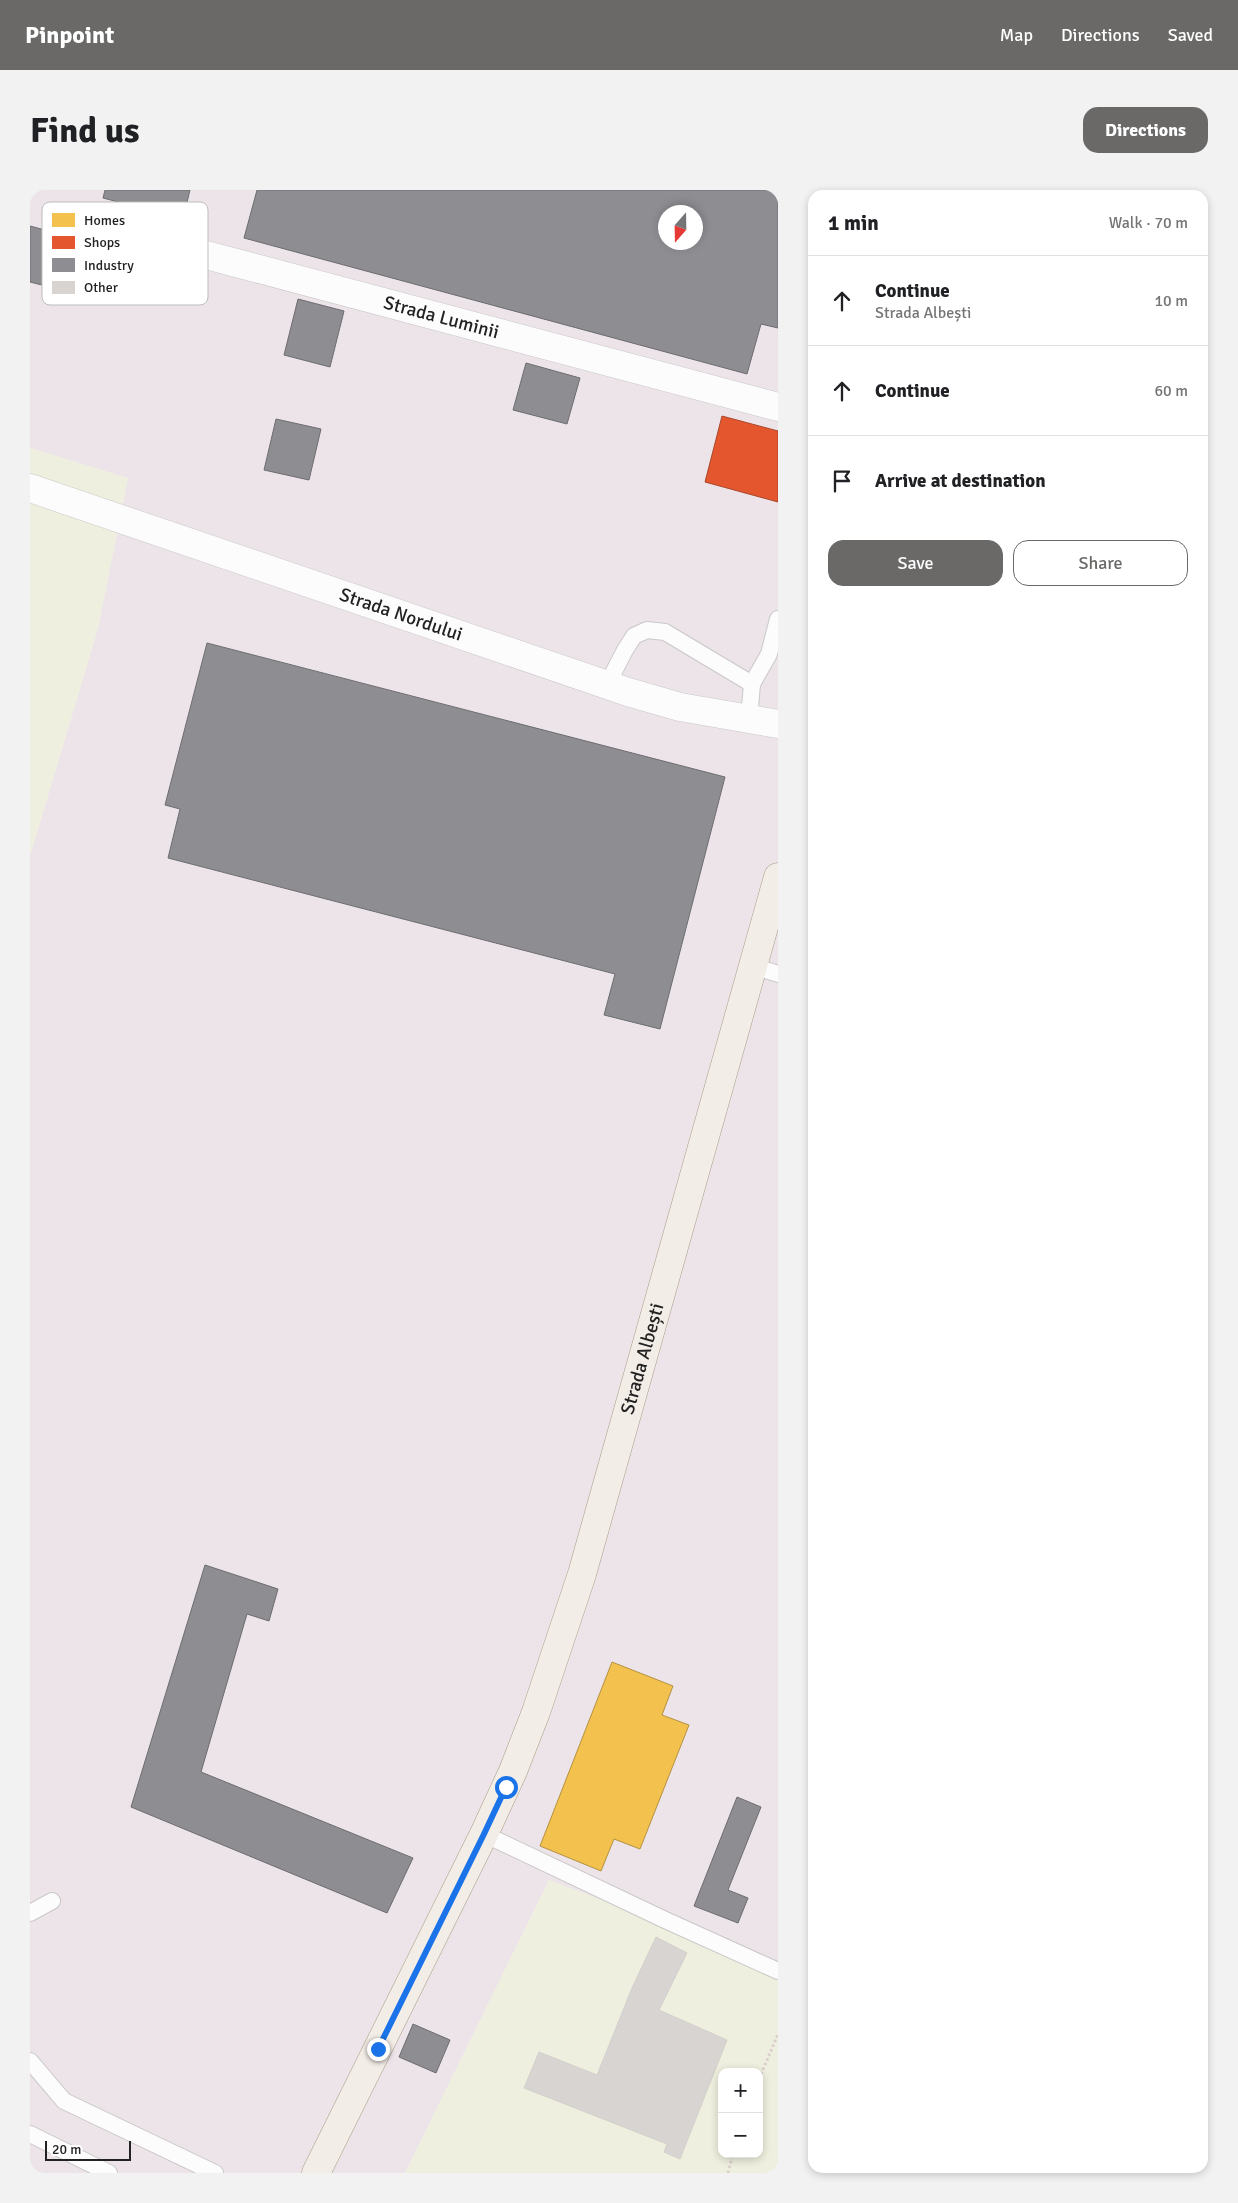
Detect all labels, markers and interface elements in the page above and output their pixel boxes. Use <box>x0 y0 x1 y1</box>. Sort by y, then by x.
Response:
text: Pinpoint <box>25 20 114 50</box>
text: Map <box>1000 24 1033 46</box>
text: Directions <box>1061 24 1140 46</box>
text: Saved <box>1168 24 1213 46</box>
button: Directions <box>1083 107 1208 153</box>
text: Find us <box>30 109 140 152</box>
legend <box>42 202 208 305</box>
north arrow <box>658 205 703 250</box>
text: 1 min <box>828 210 879 236</box>
text: Homes <box>84 212 125 229</box>
text: Walk · 70 m <box>1109 213 1188 233</box>
text: Shops <box>84 234 120 251</box>
text: Industry <box>84 257 134 274</box>
text: Other <box>84 279 119 296</box>
text: Continue <box>875 279 950 303</box>
icon: ahead <box>828 287 856 315</box>
street label: Strada Luminii <box>381 291 502 344</box>
text: 10 m <box>1154 291 1188 311</box>
text: Strada Albești <box>875 303 971 323</box>
icon: ahead <box>828 377 856 405</box>
text: Continue <box>875 379 950 403</box>
text: 60 m <box>1154 381 1188 401</box>
icon: arrive <box>828 467 856 495</box>
text: Arrive at destination <box>875 469 1046 493</box>
button: Save <box>828 540 1003 586</box>
button: Share <box>1013 540 1188 586</box>
street label: Strada Nordului <box>336 582 466 647</box>
street label: Strada Albești <box>615 1301 670 1417</box>
route start <box>495 1776 518 1799</box>
route end <box>367 2038 390 2061</box>
map controls <box>718 2068 763 2158</box>
button: + <box>718 2068 763 2113</box>
button: − <box>718 2113 763 2158</box>
scale bar <box>45 2138 131 2161</box>
text: 20 m <box>52 2141 81 2158</box>

